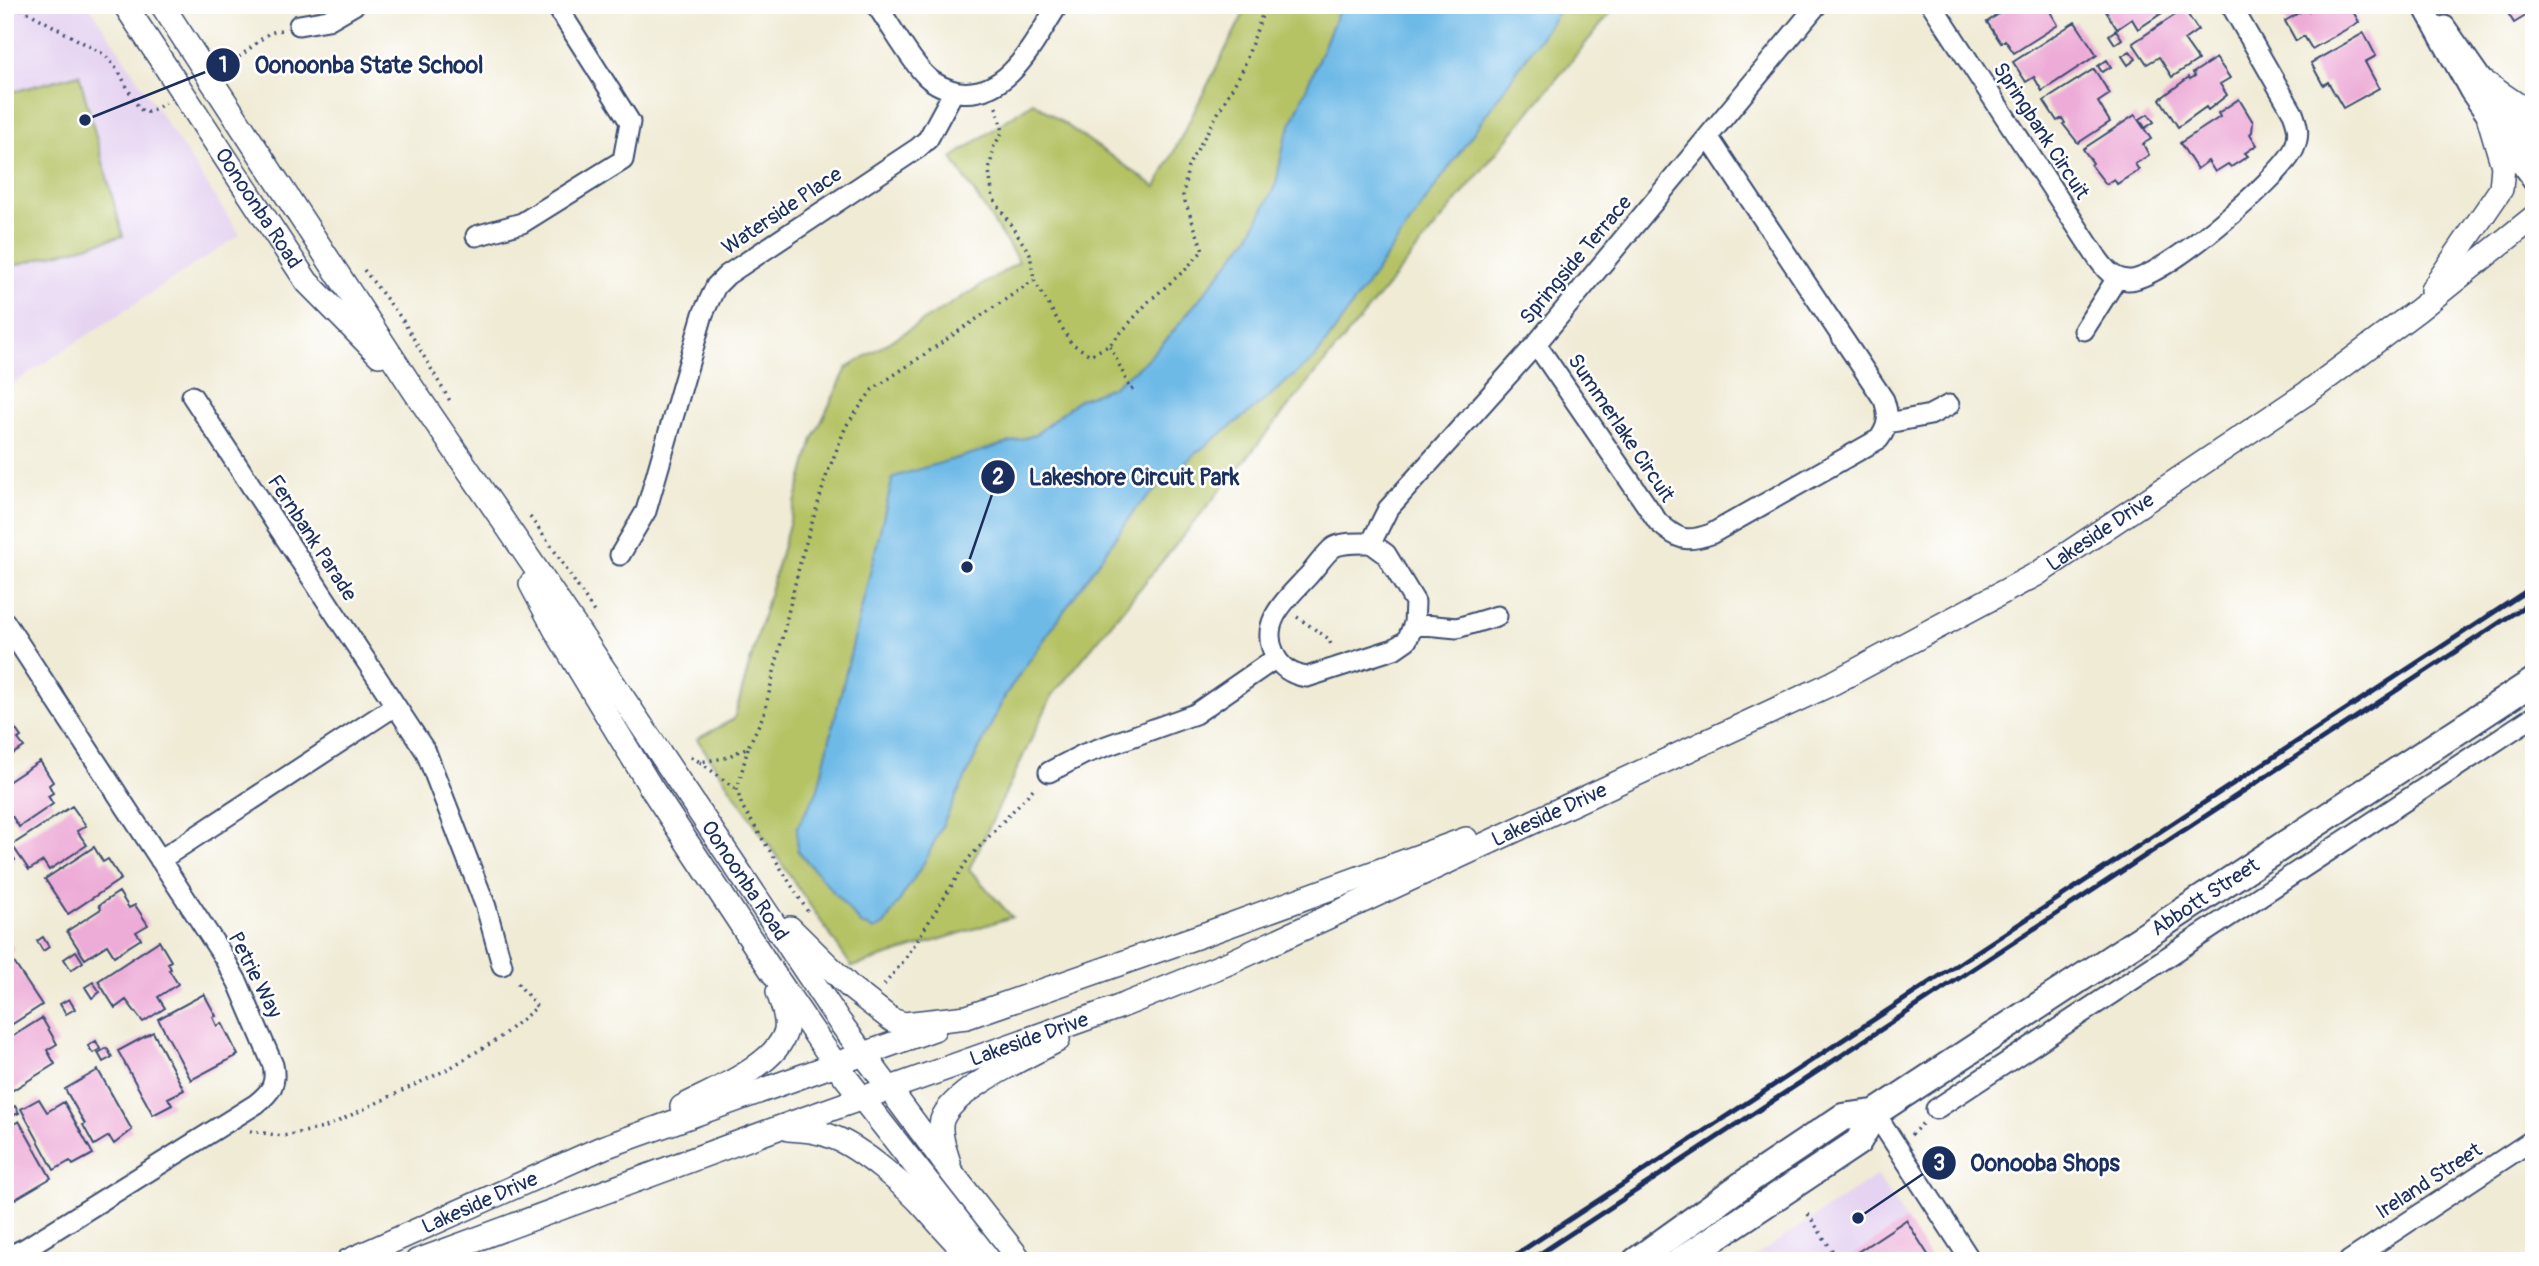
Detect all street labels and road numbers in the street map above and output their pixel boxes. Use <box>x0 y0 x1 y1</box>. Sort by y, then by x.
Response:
street label: Springbank Circuit <box>1987 57 2096 205</box>
street label: Oonoonba Road <box>209 143 308 274</box>
street label: Waterside Place <box>717 161 848 261</box>
street label: Springside Terrace <box>1514 189 1638 330</box>
street label: Summerlake Circuit <box>1561 349 1681 508</box>
street label: Fernbank Parade <box>261 470 363 607</box>
street label: Lakeside Drive <box>2041 486 2160 577</box>
street label: Lakeside Drive <box>1487 776 1612 853</box>
street label: Oonoonba Road <box>695 815 795 946</box>
street label: Abbott Street <box>2146 851 2265 942</box>
street label: Petrie Way <box>222 927 288 1023</box>
street label: Lakeside Drive <box>966 1005 1093 1072</box>
street label: Ireland Street <box>2371 1136 2488 1225</box>
street label: Lakeside Drive <box>417 1165 542 1240</box>

